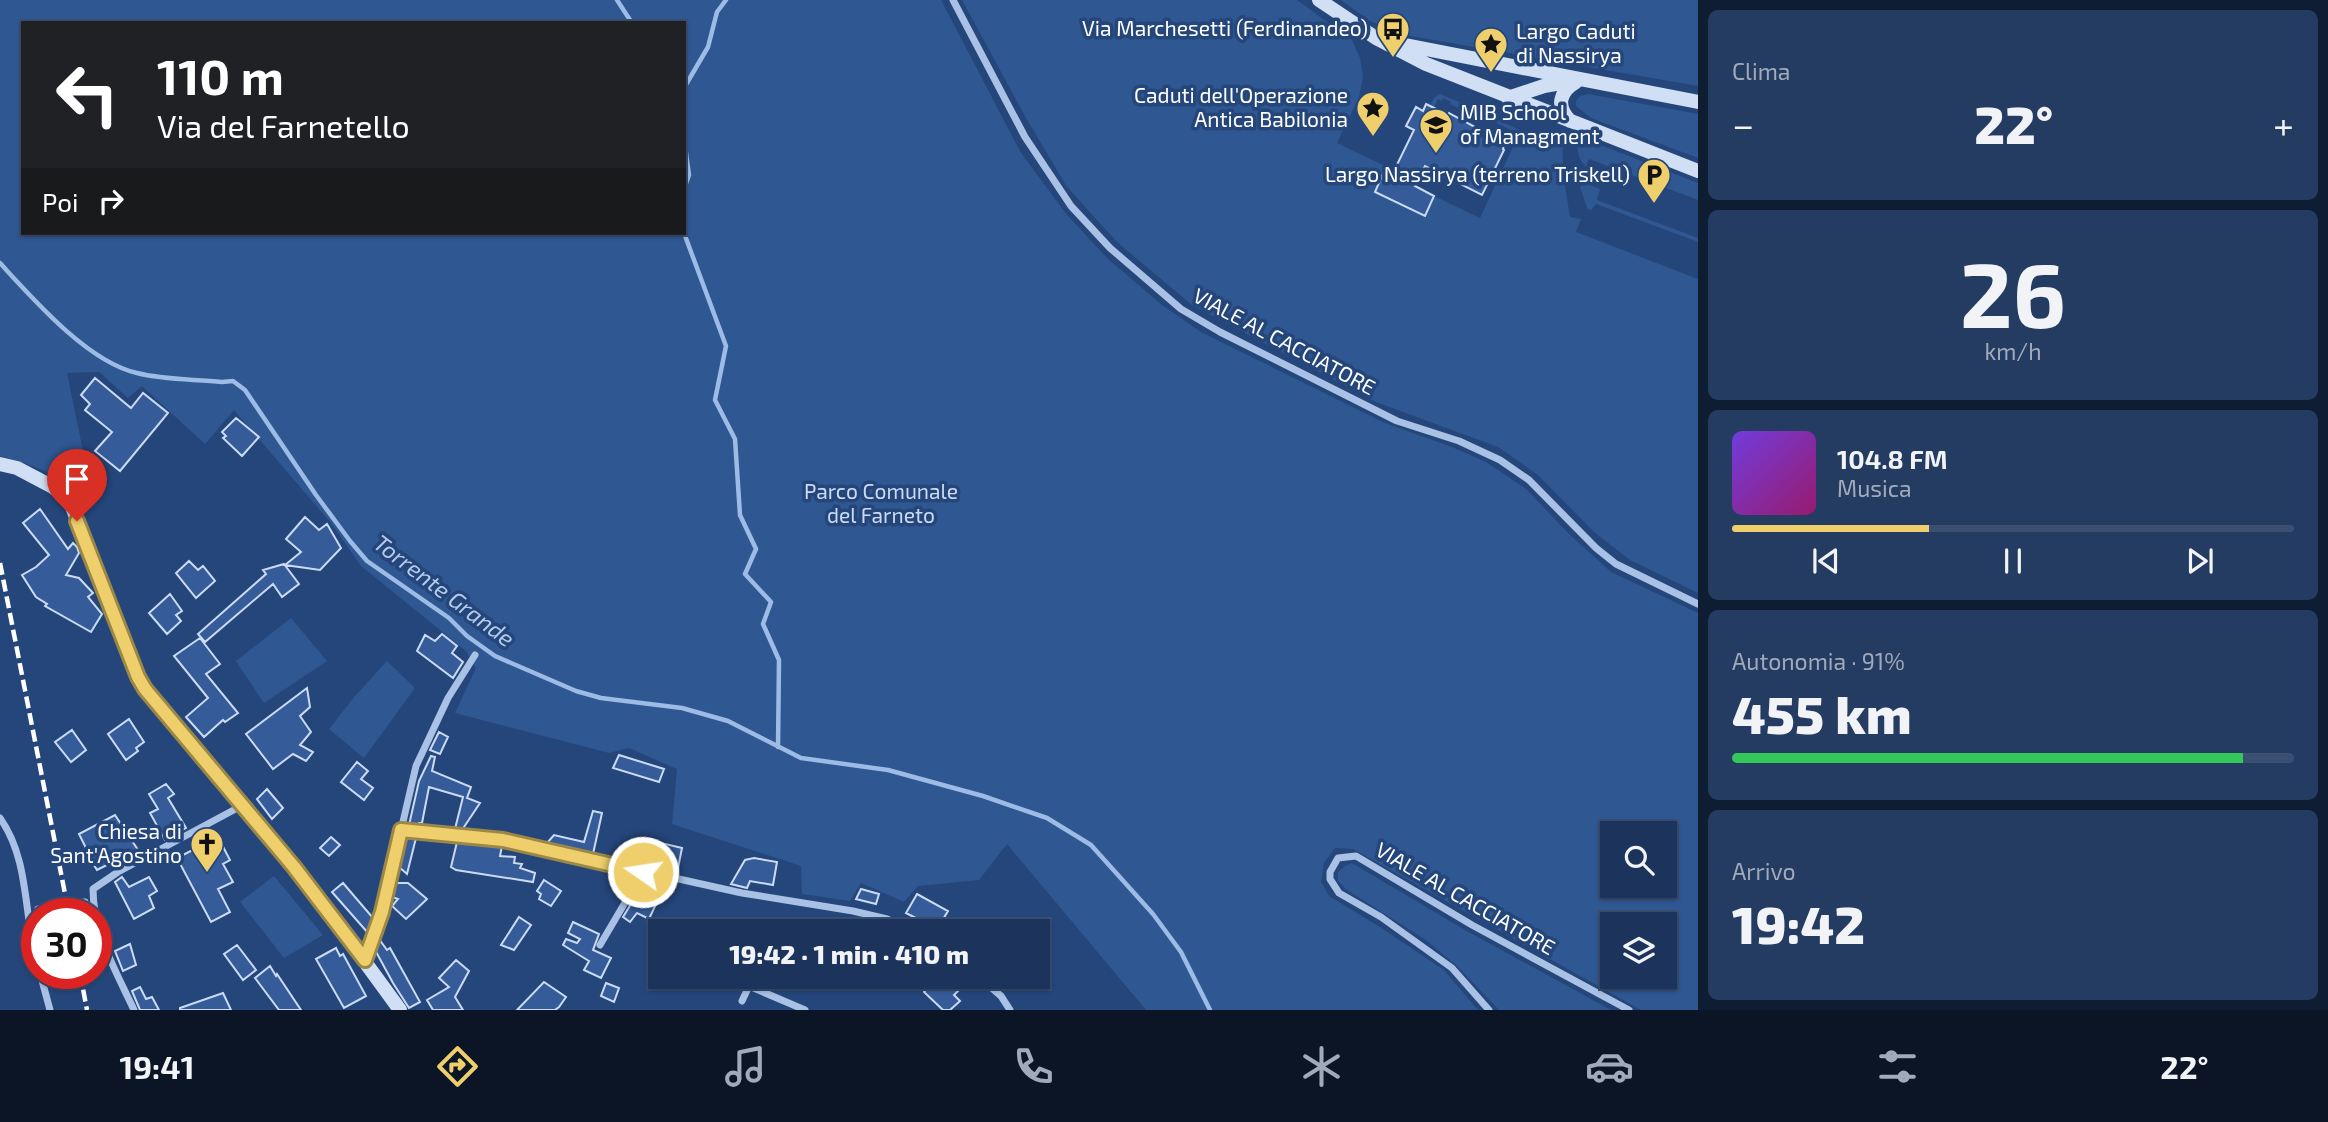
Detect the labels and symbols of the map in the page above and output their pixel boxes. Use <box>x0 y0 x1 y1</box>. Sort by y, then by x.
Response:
bus stop icon: Via Marchesetti (Ferdinandeo) <box>1374 10 1412 59</box>
place label: Via Marchesetti (Ferdinandeo) <box>1082 15 1368 40</box>
place label: Largo Caduti di Nassirya <box>1516 18 1636 67</box>
place icon: Largo Caduti di Nassirya <box>1472 25 1510 74</box>
place label: Caduti dell'Operazione Antica Babilonia <box>1134 82 1348 131</box>
place icon: Caduti dell'Operazione Antica Babilonia <box>1354 89 1392 138</box>
place label: MIB School of Managment <box>1460 99 1599 148</box>
school or university icon: MIB School of Managment <box>1417 106 1455 155</box>
parking icon: Largo Nassirya (terreno Triskell) <box>1635 156 1673 205</box>
place label: Largo Nassirya (terreno Triskell) <box>1325 161 1630 186</box>
street label: VIALE AL CACCIATORE <box>1189 282 1380 399</box>
pin <box>47 449 107 521</box>
park label: Parco Comunale del Farneto <box>804 478 958 527</box>
water label: Torrente Grande <box>369 528 520 652</box>
place label: Chiesa di Sant'Agostino <box>50 818 182 867</box>
church icon: Chiesa di Sant'Agostino <box>188 825 226 874</box>
position arrow <box>606 835 680 909</box>
street label: VIALE AL CACCIATORE <box>1372 836 1560 959</box>
speed limit sign: 30 <box>21 898 112 989</box>

